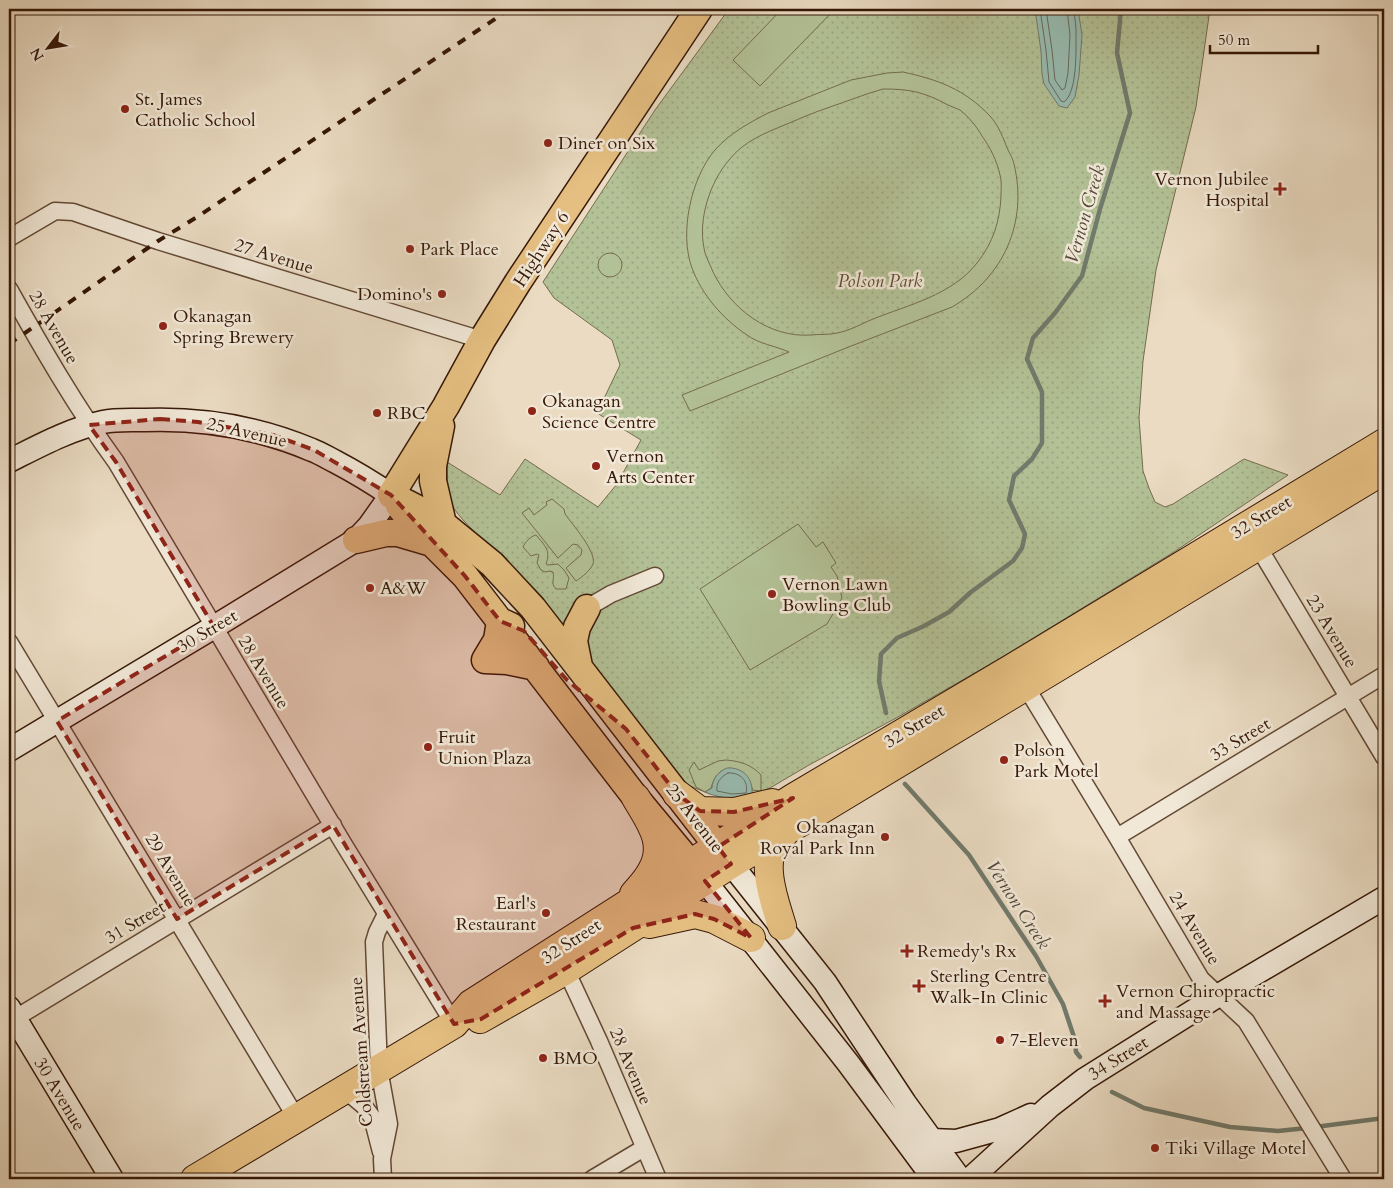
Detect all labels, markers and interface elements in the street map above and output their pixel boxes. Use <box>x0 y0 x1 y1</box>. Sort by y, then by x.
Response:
north arrow <box>22 22 72 72</box>
scale bar <box>1210 22 1318 54</box>
text: 50 m <box>1218 30 1250 50</box>
text: N <box>26 44 49 65</box>
place label: St. James Catholic School <box>135 87 256 133</box>
marker: St. James Catholic School <box>119 103 131 115</box>
place label: Diner on Six <box>558 131 655 156</box>
marker: Diner on Six <box>542 137 554 149</box>
water label: Vernon Creek <box>1058 161 1112 267</box>
place label: Vernon Jubilee Hospital <box>1154 167 1269 213</box>
marker: Vernon Jubilee Hospital <box>1273 182 1287 196</box>
street label: Highway 6 <box>508 206 575 292</box>
street label: 27 Avenue <box>231 233 317 280</box>
place label: Park Place <box>420 237 499 262</box>
marker: Park Place <box>404 243 416 255</box>
park label: Polson Park <box>838 269 922 294</box>
place label: Domino's <box>357 282 432 307</box>
street label: 28 Avenue <box>22 286 85 369</box>
marker: Domino's <box>436 288 448 300</box>
place label: Okanagan Spring Brewery <box>173 304 295 350</box>
marker: Okanagan Spring Brewery <box>157 320 169 332</box>
place label: Okanagan Science Centre <box>542 389 657 435</box>
place label: RBC <box>387 401 426 426</box>
marker: Okanagan Science Centre <box>526 405 538 417</box>
marker: RBC <box>371 407 383 419</box>
street label: 25 Avenue <box>204 411 289 454</box>
place label: Vernon Arts Center <box>606 444 695 490</box>
marker: Vernon Arts Center <box>590 460 602 472</box>
street label: 32 Street <box>1226 489 1296 545</box>
place label: Vernon Lawn Bowling Club <box>782 572 891 618</box>
place label: A&W <box>380 576 426 601</box>
marker: A&W <box>364 582 376 594</box>
marker: Vernon Lawn Bowling Club <box>766 588 778 600</box>
street label: 23 Avenue <box>1300 590 1363 673</box>
street label: 30 Street <box>172 603 242 659</box>
street label: 28 Avenue <box>232 631 295 714</box>
street label: 32 Street <box>879 698 949 754</box>
street label: 33 Street <box>1205 711 1275 767</box>
place label: Fruit Union Plaza <box>438 725 532 771</box>
place label: Polson Park Motel <box>1014 738 1099 784</box>
marker: Fruit Union Plaza <box>422 741 434 753</box>
marker: Polson Park Motel <box>998 754 1010 766</box>
street label: 25 Avenue <box>660 778 730 858</box>
place label: Okanagan Royal Park Inn <box>760 815 876 861</box>
street label: 29 Avenue <box>139 829 202 912</box>
marker: Okanagan Royal Park Inn <box>879 831 891 843</box>
water label: Vernon Creek <box>980 855 1057 955</box>
street label: 24 Avenue <box>1163 887 1226 970</box>
place label: Earl's Restaurant <box>456 891 536 937</box>
street label: 31 Street <box>100 894 170 950</box>
marker: Earl's Restaurant <box>540 907 552 919</box>
street label: 32 Street <box>537 913 606 970</box>
place label: Remedy's Rx <box>917 939 1017 964</box>
marker: Remedy's Rx <box>901 945 913 957</box>
place label: Sterling Centre Walk-In Clinic <box>929 964 1048 1010</box>
street label: Coldstream Avenue <box>344 976 379 1128</box>
marker: Sterling Centre Walk-In Clinic <box>912 979 926 993</box>
place label: Vernon Chiropractic and Massage <box>1116 979 1275 1025</box>
marker: Vernon Chiropractic and Massage <box>1098 994 1112 1008</box>
street label: 28 Avenue <box>603 1024 658 1109</box>
place label: 7-Eleven <box>1010 1028 1079 1053</box>
street label: 34 Street <box>1083 1030 1153 1087</box>
marker: 7-Eleven <box>994 1034 1006 1046</box>
place label: BMO <box>553 1046 598 1071</box>
marker: BMO <box>537 1052 549 1064</box>
street label: 30 Avenue <box>28 1053 91 1136</box>
place label: Tiki Village Motel <box>1165 1136 1307 1161</box>
marker: Tiki Village Motel <box>1149 1142 1161 1154</box>

